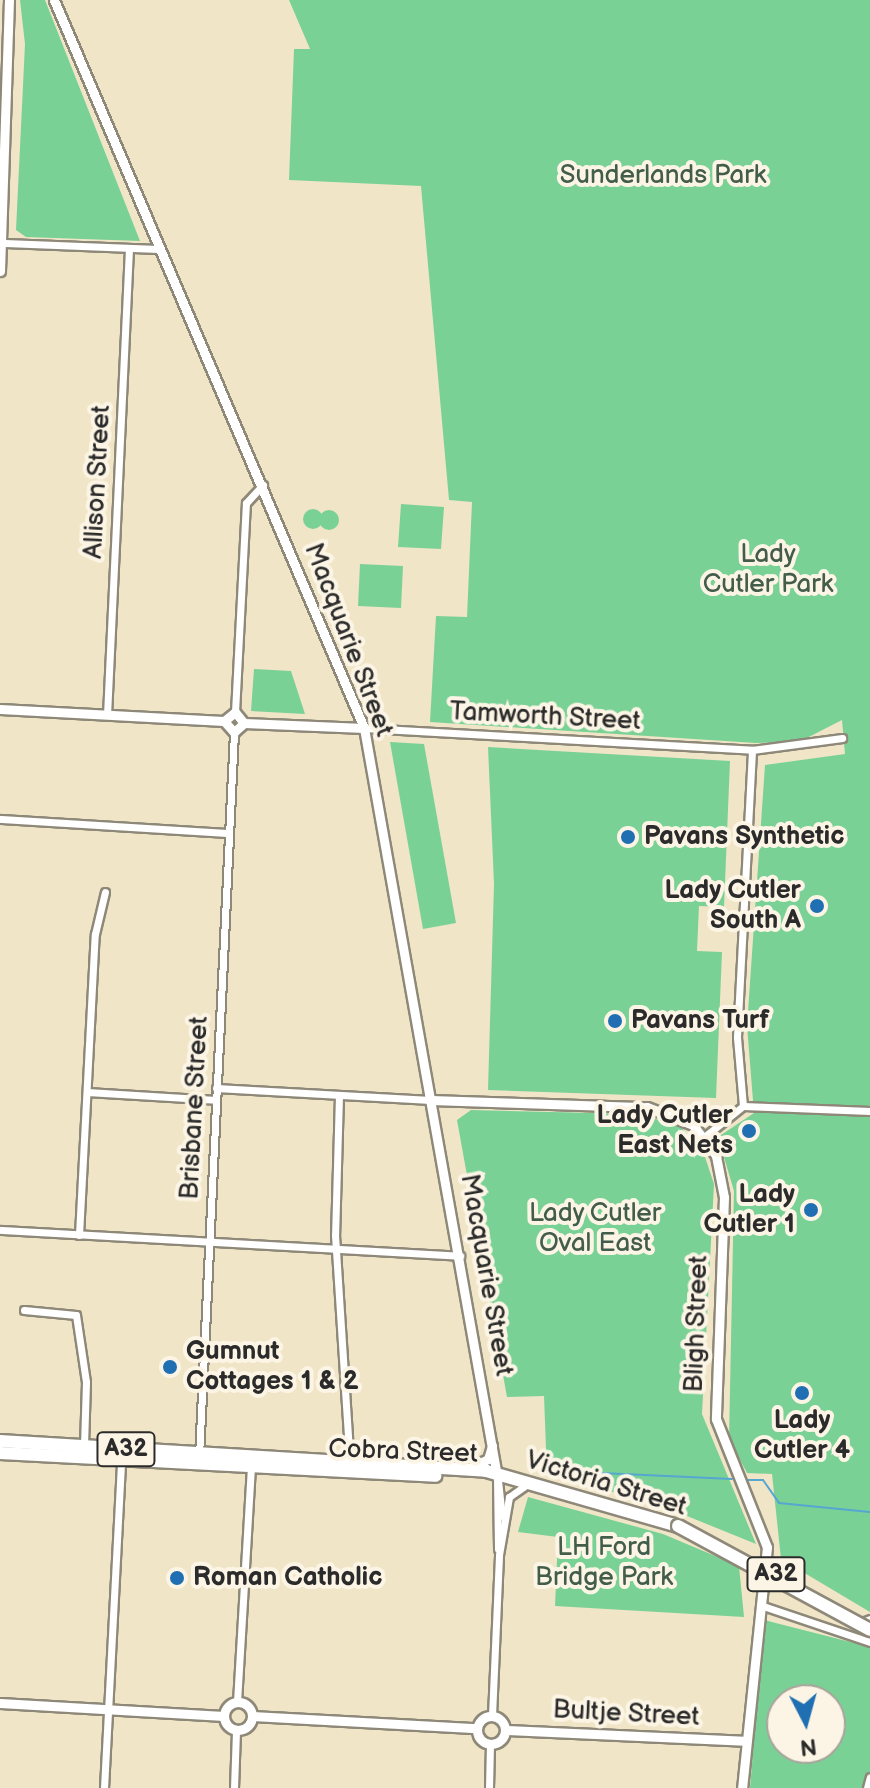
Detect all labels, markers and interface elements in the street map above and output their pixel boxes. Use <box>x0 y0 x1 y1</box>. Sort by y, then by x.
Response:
park label: Sunderlands Park <box>560 160 766 192</box>
street label: Allison Street <box>78 404 118 560</box>
street label: Macquarie Street <box>297 539 399 741</box>
park label: Lady Cutler Park <box>703 539 833 600</box>
street label: Tamworth Street <box>449 696 641 738</box>
place label: Pavans Synthetic <box>644 821 844 853</box>
marker: Pavans Synthetic <box>619 828 637 846</box>
place label: Lady Cutler South A <box>664 875 801 936</box>
marker: Lady Cutler South A <box>808 897 826 915</box>
place label: Pavans Turf <box>631 1005 769 1037</box>
marker: Pavans Turf <box>606 1012 624 1030</box>
street label: Brisbane Street <box>175 1015 215 1201</box>
place label: Lady Cutler East Nets <box>596 1100 733 1162</box>
marker: Lady Cutler East Nets <box>740 1122 758 1140</box>
street label: Macquarie Street <box>453 1172 519 1378</box>
place label: Lady Cutler 1 <box>703 1179 795 1240</box>
park label: Lady Cutler Oval East <box>528 1198 662 1260</box>
marker: Lady Cutler 1 <box>802 1201 820 1219</box>
street label: Bligh Street <box>679 1255 715 1393</box>
place label: Gumnut Cottages 1 & 2 <box>186 1336 358 1398</box>
marker: Gumnut Cottages 1 & 2 <box>161 1358 179 1376</box>
marker: Lady Cutler 4 <box>793 1384 811 1402</box>
place label: Lady Cutler 4 <box>754 1405 850 1466</box>
road number: A32 <box>96 1429 156 1469</box>
street label: Cobra Street <box>328 1434 478 1470</box>
street label: Victoria Street <box>522 1445 690 1523</box>
park label: LH Ford Bridge Park <box>535 1532 673 1594</box>
road number: A32 <box>746 1554 806 1594</box>
place label: Roman Catholic <box>193 1562 382 1594</box>
marker: Roman Catholic <box>168 1569 186 1587</box>
north arrow <box>766 1684 846 1764</box>
street label: Bultje Street <box>552 1695 700 1733</box>
text: N <box>799 1732 818 1761</box>

